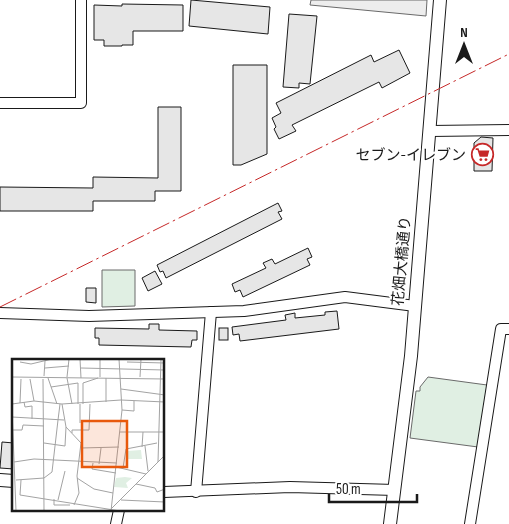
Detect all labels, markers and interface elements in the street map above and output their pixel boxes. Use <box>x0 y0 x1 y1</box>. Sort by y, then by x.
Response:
north arrow <box>439 20 489 70</box>
text: N <box>460 24 468 41</box>
supermarket icon: セブン-イレブン <box>470 143 494 167</box>
place label: セブン-イレブン <box>355 146 466 165</box>
street label: 花畑大橋通り <box>389 215 415 307</box>
inset map <box>12 359 165 512</box>
scale bar <box>329 472 416 504</box>
text: 50 m <box>336 480 361 499</box>

